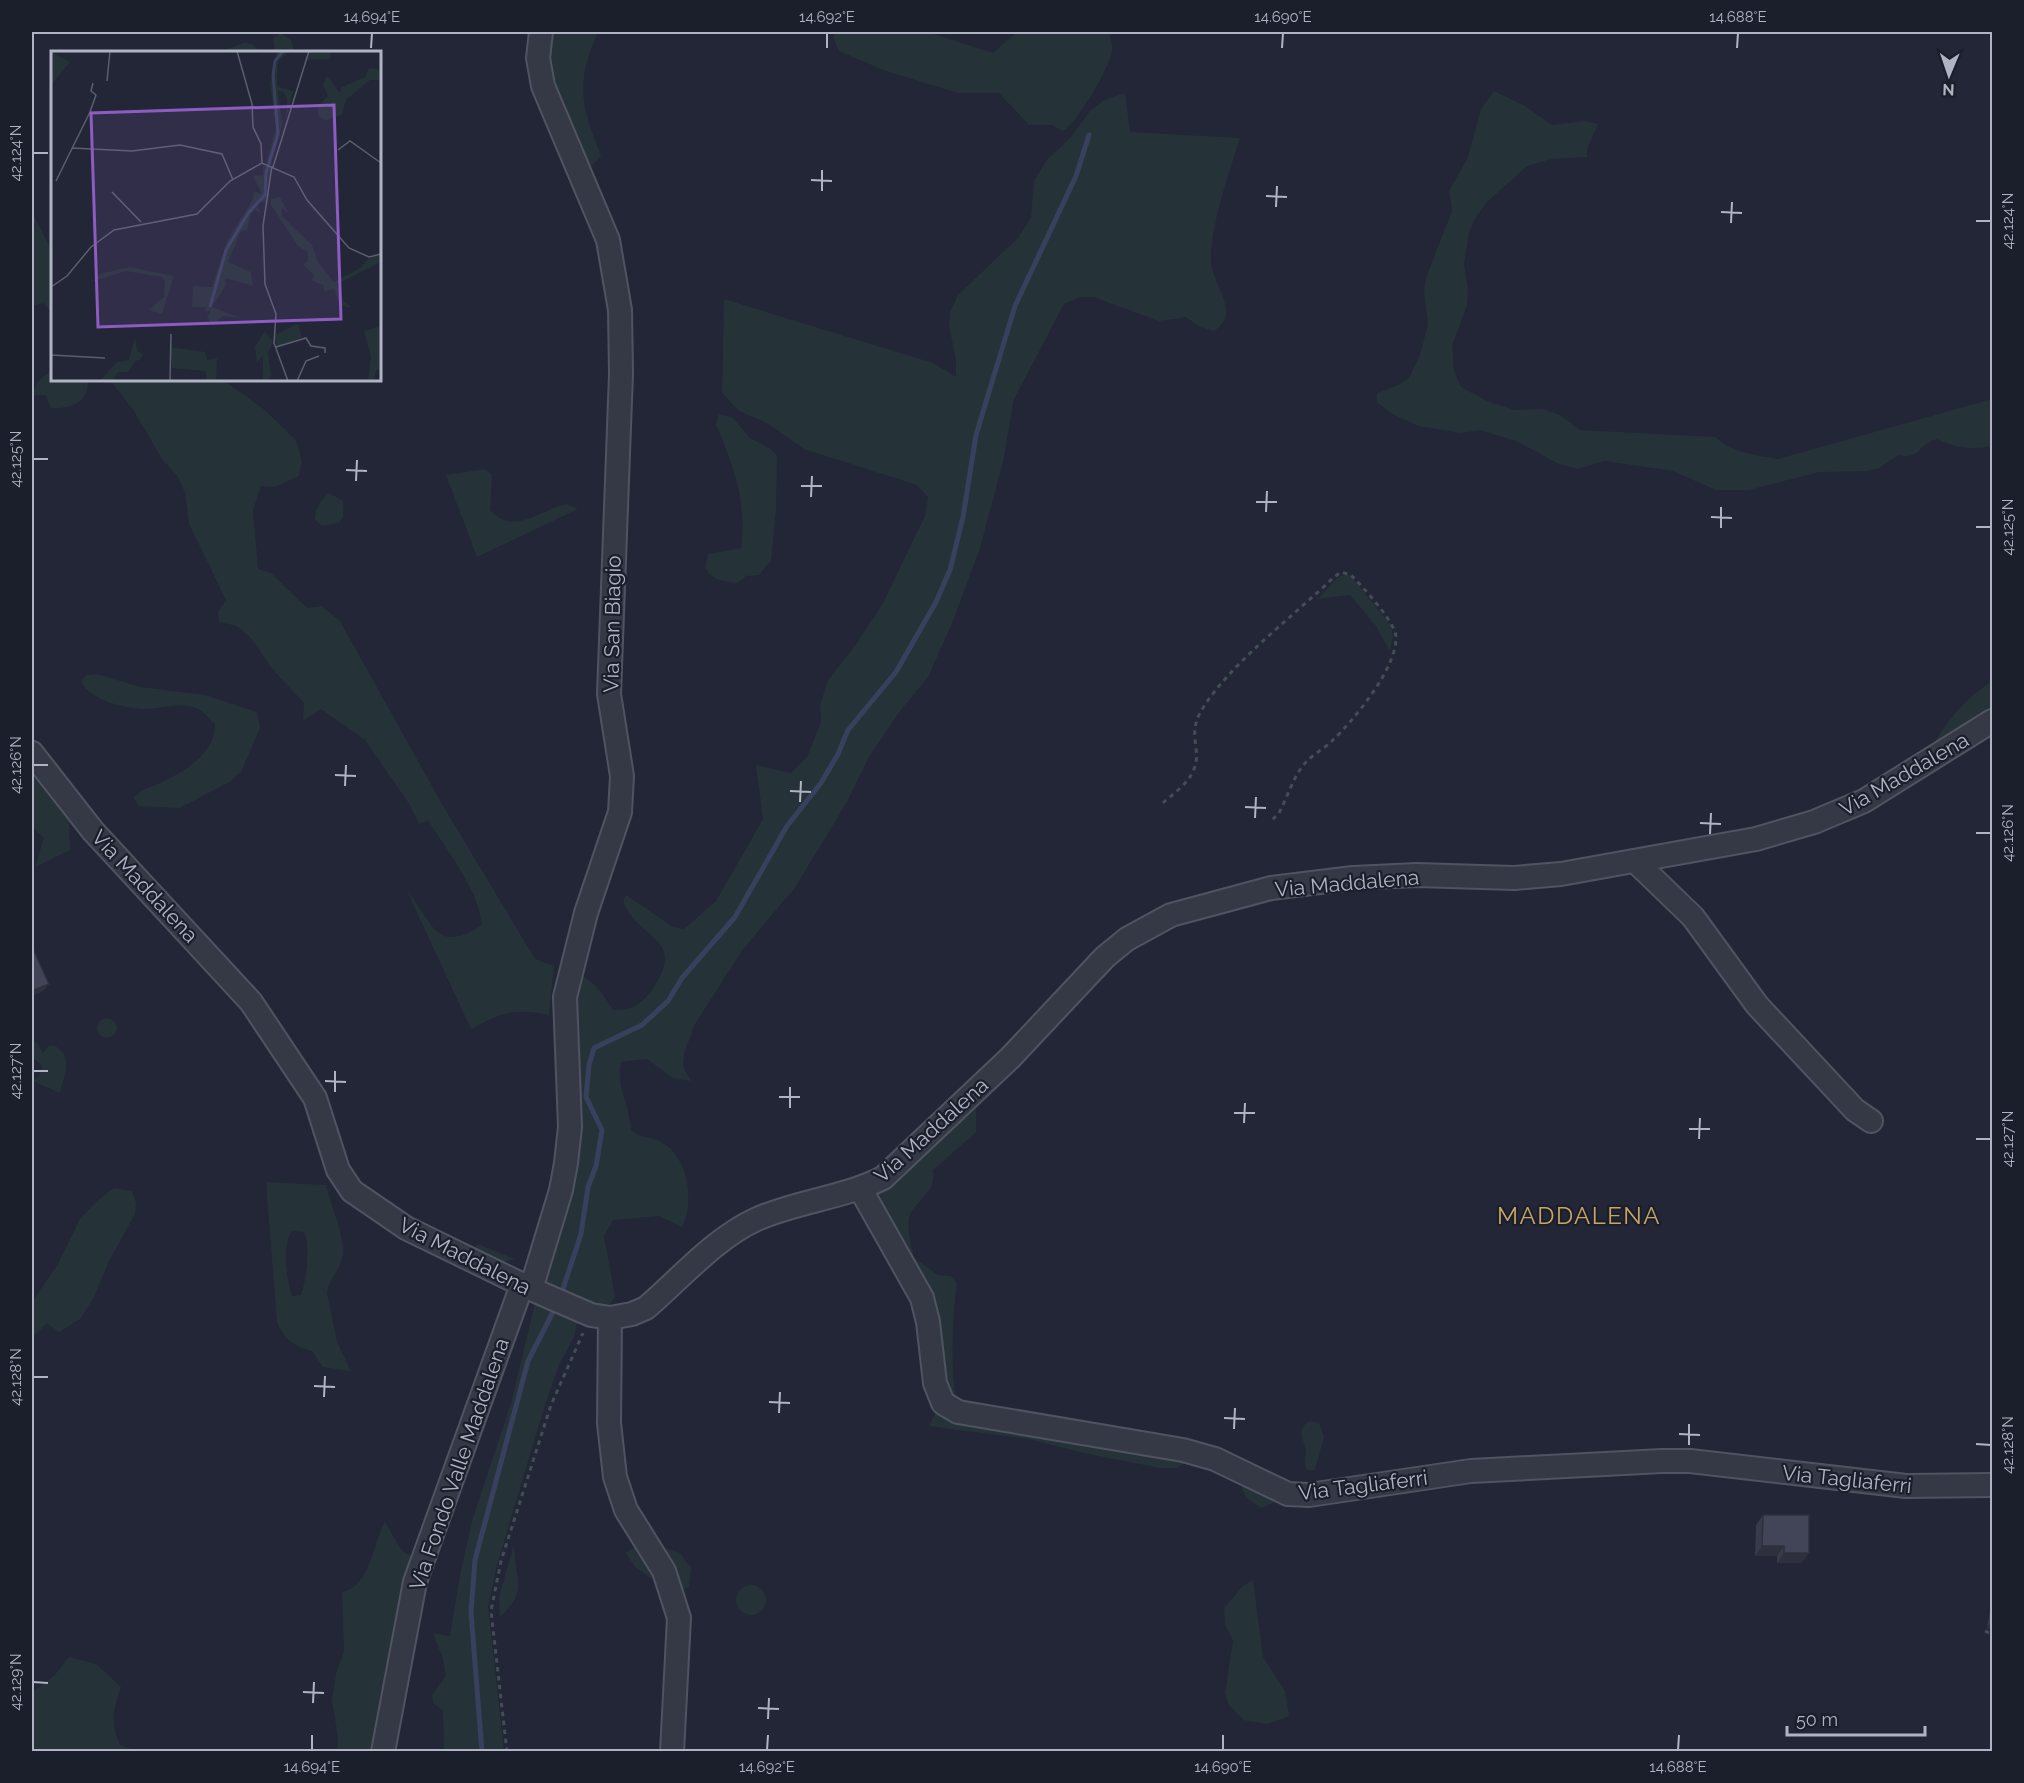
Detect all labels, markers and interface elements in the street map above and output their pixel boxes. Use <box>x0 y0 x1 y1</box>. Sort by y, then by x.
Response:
text: 14.694°E <box>344 8 400 26</box>
text: 14.692°E <box>799 8 855 26</box>
text: 14.690°E <box>1254 8 1312 26</box>
text: 14.688°E <box>1709 8 1767 26</box>
north arrow <box>1919 45 1979 105</box>
inset map <box>51 51 381 381</box>
text: N <box>1942 80 1955 99</box>
text: 42.124°N <box>7 125 25 181</box>
text: 42.124°N <box>1999 193 2017 249</box>
text: 42.125°N <box>7 431 25 487</box>
text: 42.125°N <box>1999 499 2017 555</box>
street label: Via San Biagio <box>598 555 626 693</box>
street label: Via Maddalena <box>1835 727 1973 821</box>
text: 42.126°N <box>7 736 25 794</box>
text: 42.126°N <box>1999 804 2017 862</box>
street label: Via Maddalena <box>87 825 203 947</box>
street label: Via Maddalena <box>1274 864 1420 902</box>
text: 42.127°N <box>7 1043 25 1099</box>
street label: Via Maddalena <box>869 1072 993 1188</box>
text: 42.127°N <box>1999 1111 2017 1167</box>
district label: MADDALENA <box>1497 1201 1661 1230</box>
street label: Via Maddalena <box>395 1212 535 1300</box>
street label: Via Fondo Valle Maddalena <box>404 1335 514 1593</box>
text: 42.128°N <box>7 1348 25 1406</box>
text: 42.128°N <box>1999 1416 2017 1474</box>
street label: Via Tagliaferri <box>1781 1460 1913 1498</box>
street label: Via Tagliaferri <box>1297 1465 1429 1505</box>
text: 42.129°N <box>7 1654 25 1710</box>
scale bar <box>1787 1699 1925 1737</box>
text: 50 m <box>1796 1709 1838 1730</box>
text: 14.694°E <box>284 1758 340 1776</box>
text: 14.692°E <box>739 1758 795 1776</box>
text: 14.690°E <box>1194 1758 1252 1776</box>
text: 14.688°E <box>1649 1758 1707 1776</box>

